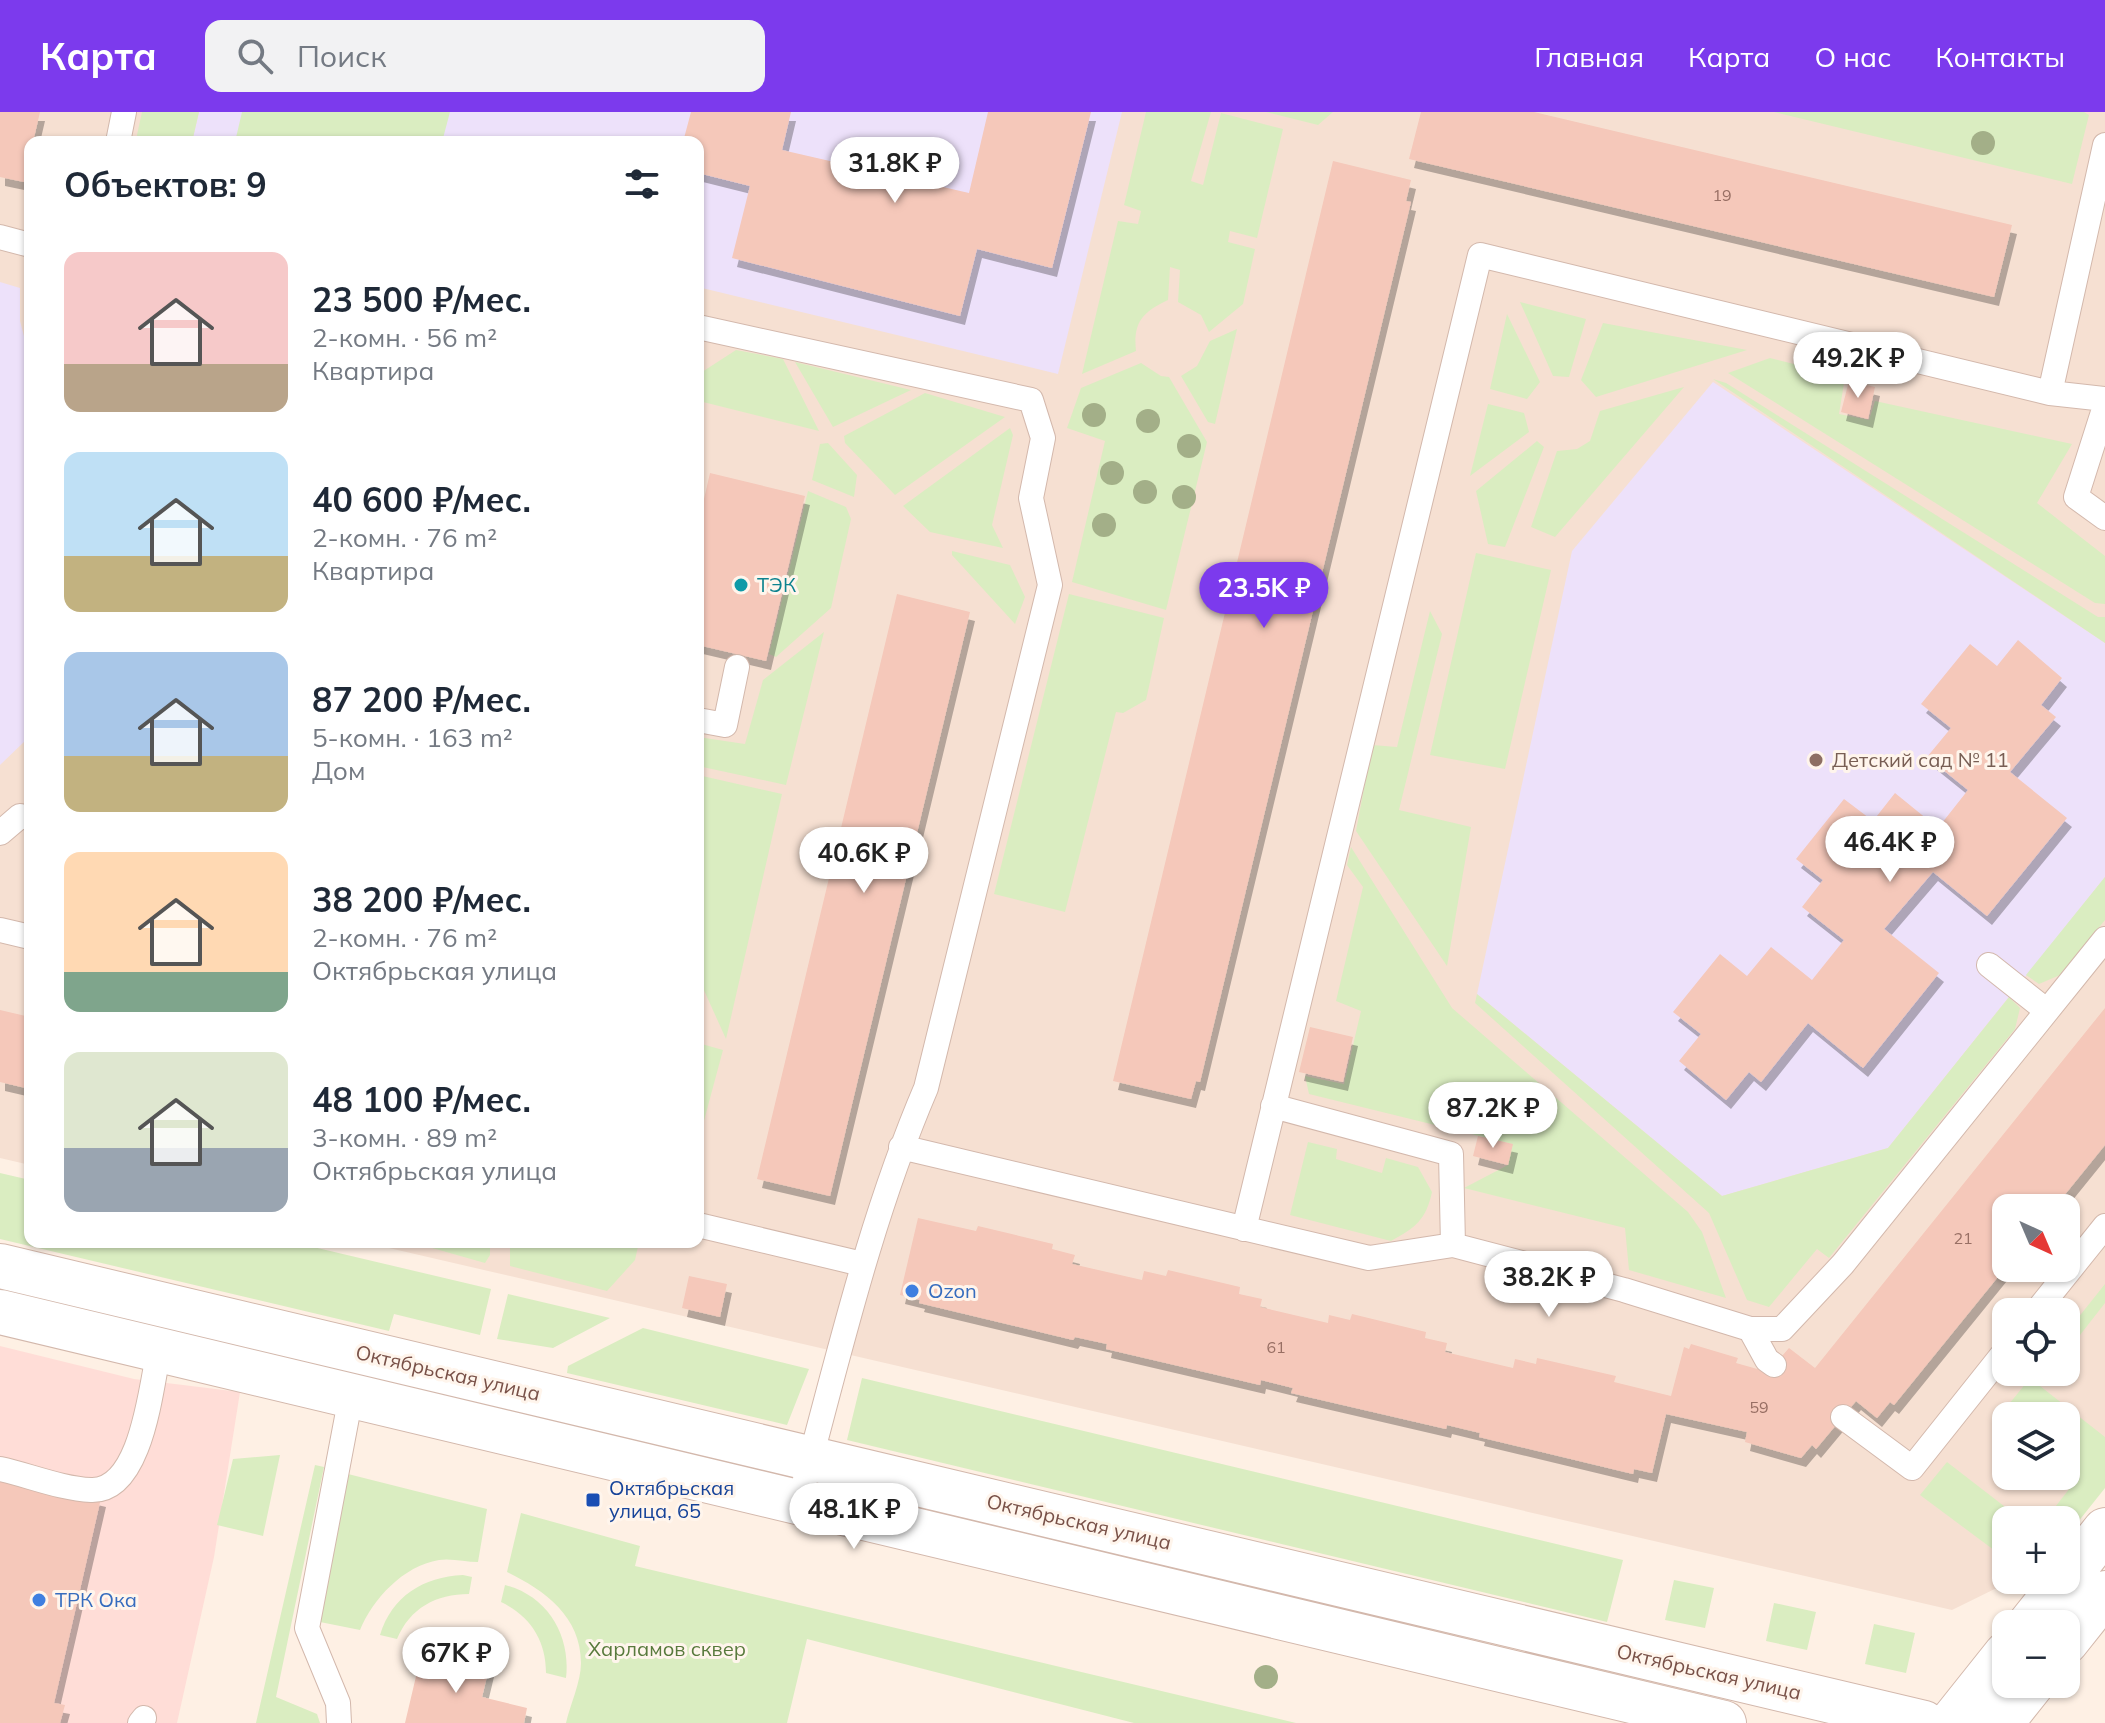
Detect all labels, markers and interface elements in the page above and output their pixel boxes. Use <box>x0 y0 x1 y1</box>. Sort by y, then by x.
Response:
search box <box>205 20 765 92</box>
text: Карта <box>40 32 157 80</box>
icon: search <box>233 34 277 78</box>
text: Поиск <box>297 37 386 75</box>
text: Главная <box>1534 39 1644 74</box>
text: Карта <box>1688 39 1770 74</box>
text: О нас <box>1814 39 1891 74</box>
text: Контакты <box>1935 39 2065 74</box>
pin: 31.8K ₽ <box>821 137 969 205</box>
text: 31.8K ₽ <box>848 146 942 179</box>
icon: filters <box>620 162 664 206</box>
text: Объектов: 9 <box>64 163 267 206</box>
house number: 19 <box>1712 185 1732 205</box>
text: 23 500 ₽/мес. <box>312 278 531 321</box>
icon: home <box>128 284 224 380</box>
text: 2-комн. · 56 m² <box>312 321 497 354</box>
pin: 49.2K ₽ <box>1784 332 1932 400</box>
text: 49.2K ₽ <box>1811 341 1905 374</box>
text: Квартира <box>312 354 434 387</box>
text: 40 600 ₽/мес. <box>312 478 531 521</box>
icon: home <box>128 484 224 580</box>
text: 2-комн. · 76 m² <box>312 521 497 554</box>
text: Квартира <box>312 554 434 587</box>
pin: 23.5K ₽ <box>1190 562 1338 630</box>
text: 23.5K ₽ <box>1217 571 1311 604</box>
place label: ТЭК <box>757 572 796 597</box>
marker: ТЭК <box>732 576 750 594</box>
text: 87 200 ₽/мес. <box>312 678 531 721</box>
icon: home <box>128 684 224 780</box>
text: 5-комн. · 163 m² <box>312 721 513 754</box>
place label: Детский сад № 11 <box>1832 747 2009 772</box>
marker: Детский сад № 11 <box>1807 751 1825 769</box>
text: Дом <box>312 754 365 787</box>
pin: 46.4K ₽ <box>1816 816 1964 884</box>
text: 46.4K ₽ <box>1843 825 1937 858</box>
pin: 40.6K ₽ <box>790 827 938 895</box>
text: 40.6K ₽ <box>817 836 911 869</box>
text: 38 200 ₽/мес. <box>312 878 531 921</box>
icon: home <box>128 884 224 980</box>
text: 2-комн. · 76 m² <box>312 921 497 954</box>
text: Октябрьская улица <box>312 954 557 987</box>
text: 48 100 ₽/мес. <box>312 1078 531 1121</box>
pin: 87.2K ₽ <box>1419 1082 1567 1150</box>
icon: home <box>128 1084 224 1180</box>
text: 87.2K ₽ <box>1446 1091 1540 1124</box>
text: 3-комн. · 89 m² <box>312 1121 497 1154</box>
text: Октябрьская улица <box>312 1154 557 1187</box>
north arrow <box>1992 1194 2080 1282</box>
map controls <box>1992 1194 2080 1698</box>
house number: 21 <box>1953 1228 1973 1248</box>
pin: 38.2K ₽ <box>1475 1251 1623 1319</box>
text: 38.2K ₽ <box>1502 1260 1596 1293</box>
place label: Ozon <box>928 1278 977 1303</box>
marker: Ozon <box>903 1282 921 1300</box>
button: locate <box>1992 1298 2080 1386</box>
house number: 61 <box>1266 1337 1286 1357</box>
street label: Октябрьская улица <box>353 1339 543 1406</box>
house number: 59 <box>1749 1397 1769 1417</box>
button: layers <box>1992 1402 2080 1490</box>
place label: Октябрьская улица, 65 <box>609 1475 734 1523</box>
pin: 48.1K ₽ <box>780 1483 928 1551</box>
street label: Октябрьская улица <box>984 1488 1174 1555</box>
marker: Октябрьская улица, 65 <box>584 1491 602 1509</box>
text: 48.1K ₽ <box>807 1492 901 1525</box>
button: + <box>1992 1506 2080 1594</box>
place label: ТРК Ока <box>55 1587 137 1612</box>
marker: ТРК Ока <box>30 1591 48 1609</box>
button: − <box>1992 1610 2080 1698</box>
pin: 67K ₽ <box>400 1627 512 1695</box>
text: 67K ₽ <box>420 1636 492 1669</box>
park label: Харламов сквер <box>588 1636 746 1661</box>
street label: Октябрьская улица <box>1614 1638 1804 1705</box>

